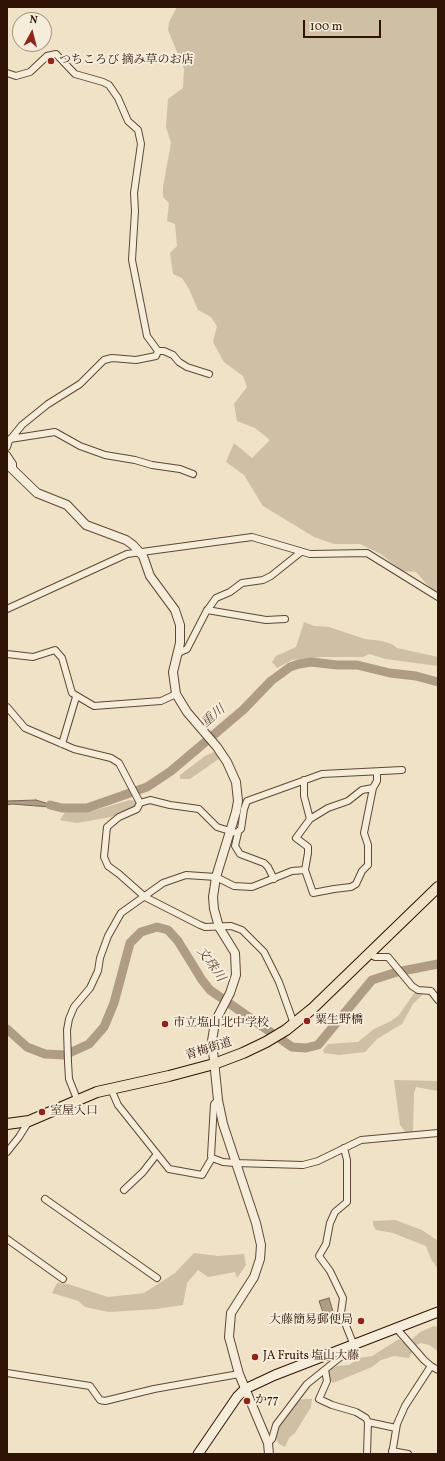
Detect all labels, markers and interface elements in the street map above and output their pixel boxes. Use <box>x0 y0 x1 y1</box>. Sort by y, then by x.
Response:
north arrow <box>12 12 52 52</box>
scale bar <box>305 12 383 38</box>
text: N <box>29 13 38 29</box>
text: 100 m <box>310 19 342 35</box>
place label: つちころび 摘み草のお店 <box>59 54 193 68</box>
marker: つちころび 摘み草のお店 <box>46 56 56 66</box>
water label: 重川 <box>199 703 229 731</box>
water label: 文珠川 <box>192 945 228 985</box>
place label: 粟生野橋 <box>315 1014 363 1028</box>
marker: 粟生野橋 <box>302 1016 312 1026</box>
place label: 市立塩山北中学校 <box>173 1017 269 1031</box>
marker: 市立塩山北中学校 <box>160 1019 170 1029</box>
street label: 青梅街道 <box>184 1036 234 1064</box>
place label: 室屋入口 <box>50 1105 98 1119</box>
marker: 室屋入口 <box>37 1107 47 1117</box>
place label: 大藤簡易郵便局 <box>269 1314 353 1328</box>
marker: 大藤簡易郵便局 <box>356 1316 366 1326</box>
place label: JA Fruits 塩山大藤 <box>263 1350 359 1364</box>
marker: JA Fruits 塩山大藤 <box>250 1352 260 1362</box>
place label: か77 <box>255 1394 279 1408</box>
marker: か77 <box>242 1396 252 1406</box>

